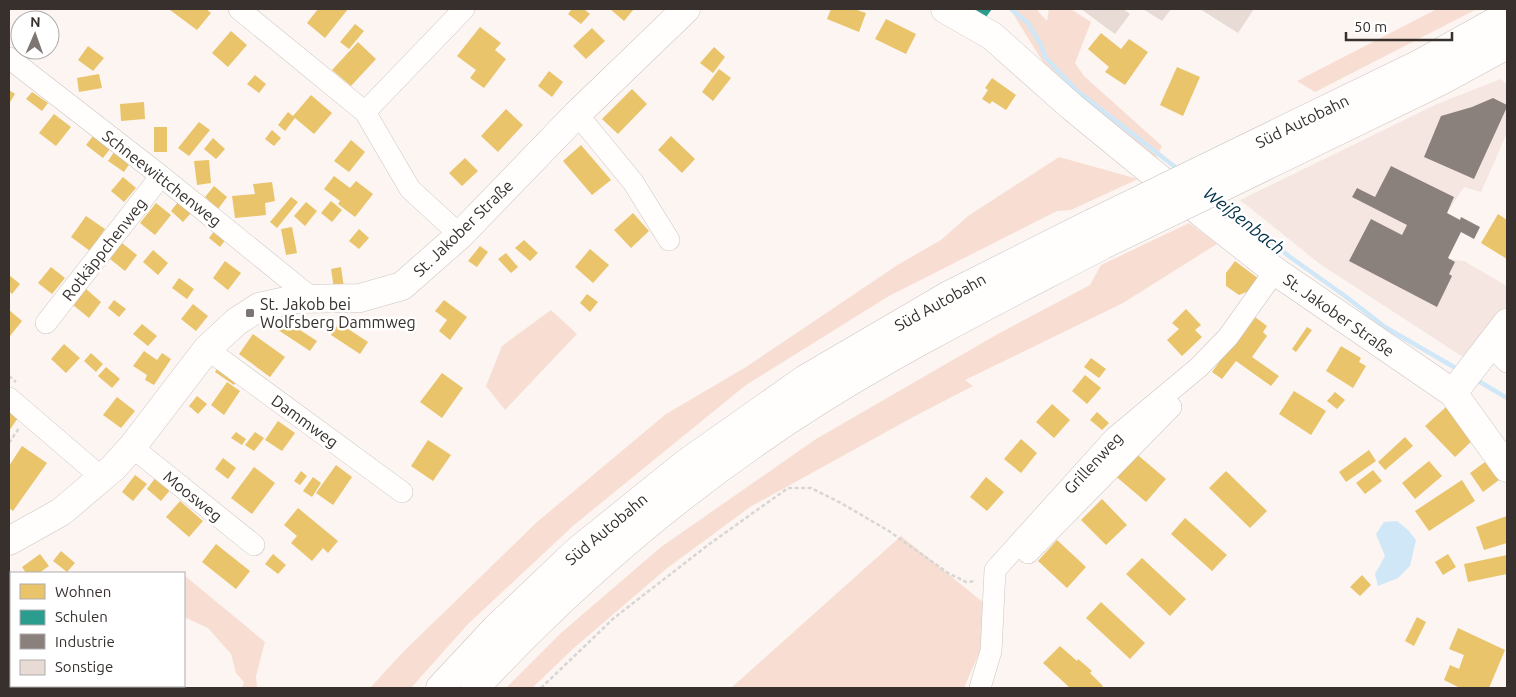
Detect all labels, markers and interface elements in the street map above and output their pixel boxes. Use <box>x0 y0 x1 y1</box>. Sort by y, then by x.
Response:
north arrow <box>10 10 60 60</box>
scale bar <box>1346 10 1452 42</box>
text: N <box>30 14 41 30</box>
text: 50 m <box>1354 18 1387 35</box>
street label: Süd Autobahn <box>1252 91 1352 151</box>
street label: Schneewittchenweg <box>99 126 225 230</box>
street label: St. Jakober Straße <box>410 176 516 280</box>
water label: Weißenbach <box>1200 182 1289 259</box>
street label: Rotkäppchenweg <box>58 194 150 304</box>
street label: Süd Autobahn <box>891 270 989 334</box>
street label: St. Jakober Straße <box>1280 270 1398 360</box>
place label: St. Jakob bei Wolfsberg Dammweg <box>260 295 416 331</box>
marker: St. Jakob bei Wolfsberg Dammweg <box>244 307 256 319</box>
street label: Dammweg <box>268 391 342 451</box>
street label: Grillenweg <box>1060 429 1126 497</box>
street label: Moosweg <box>160 467 226 525</box>
street label: Süd Autobahn <box>561 489 651 569</box>
legend <box>10 572 185 687</box>
text: Wohnen <box>55 583 111 600</box>
text: Schulen <box>55 608 108 625</box>
text: Industrie <box>55 633 115 650</box>
text: Sonstige <box>55 658 113 675</box>

